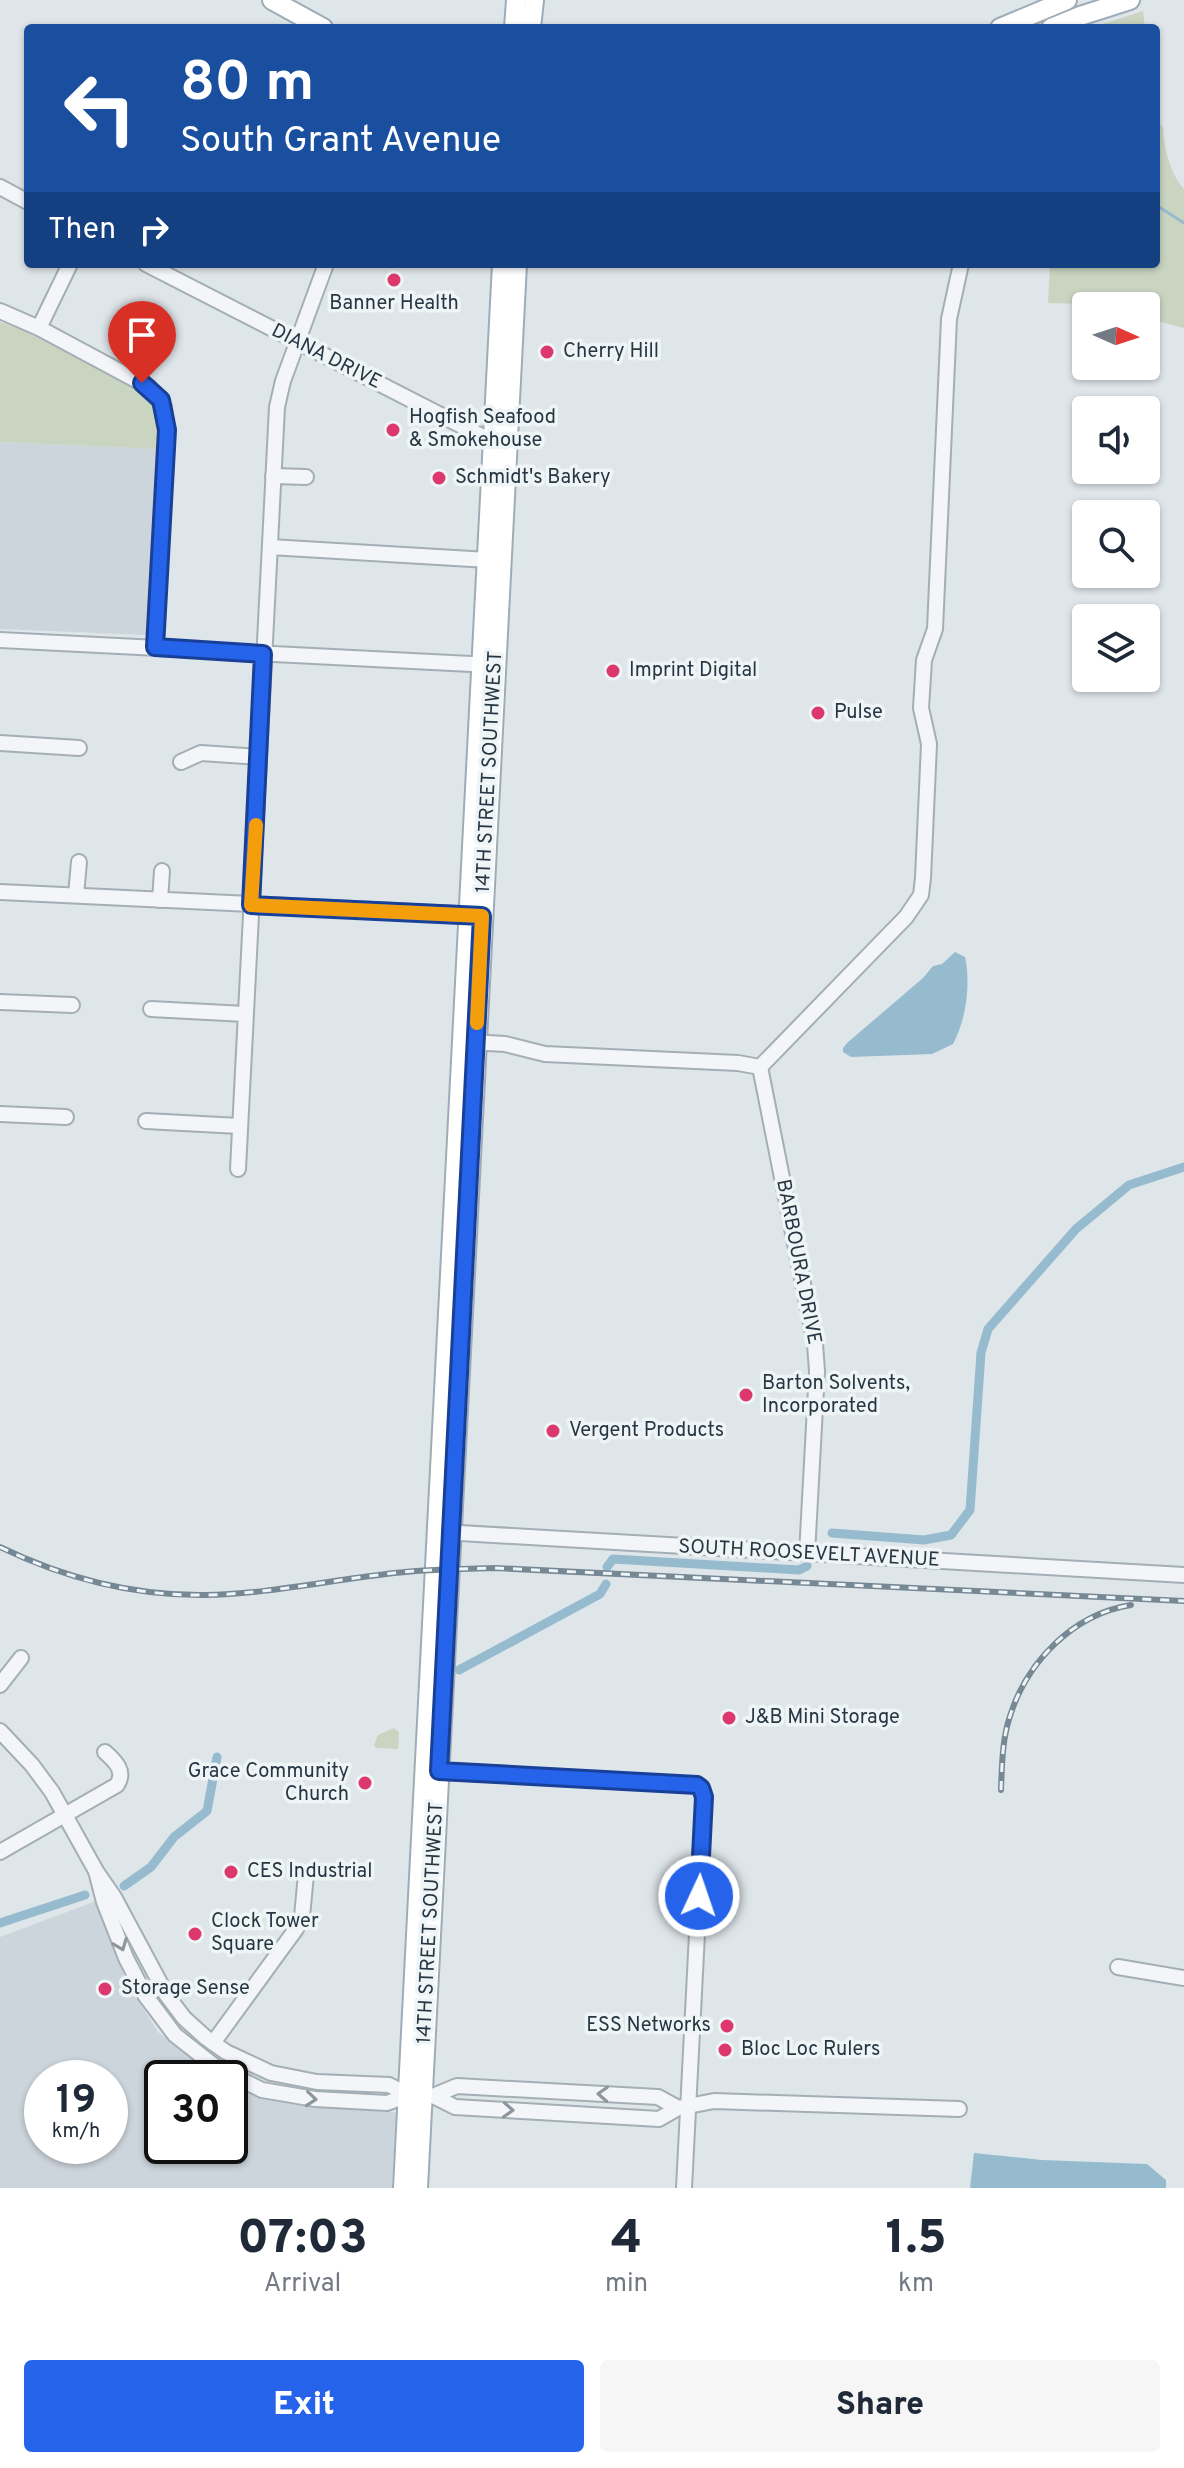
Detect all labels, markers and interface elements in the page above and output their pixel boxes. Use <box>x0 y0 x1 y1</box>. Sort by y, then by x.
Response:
text: 80 m <box>180 50 314 120</box>
icon: left <box>48 56 152 160</box>
text: South Grant Avenue <box>180 119 501 165</box>
icon: right <box>132 208 176 252</box>
text: Then <box>48 212 116 249</box>
marker: Banner Health <box>385 271 403 289</box>
place label: Banner Health <box>329 291 459 317</box>
north arrow <box>1072 292 1160 380</box>
map controls <box>1072 292 1160 692</box>
pin <box>108 301 176 383</box>
icon: arrive <box>120 313 164 357</box>
street label: DIANA DRIVE <box>266 318 386 396</box>
place label: Cherry Hill <box>563 339 659 365</box>
marker: Cherry Hill <box>538 343 556 361</box>
button: sound <box>1072 396 1160 484</box>
place label: Hogfish Seafood & Smokehouse <box>409 405 556 454</box>
marker: Hogfish Seafood & Smokehouse <box>384 421 402 439</box>
place label: Schmidt's Bakery <box>455 465 611 491</box>
marker: Schmidt's Bakery <box>430 469 448 487</box>
button: search <box>1072 500 1160 588</box>
button: layers <box>1072 604 1160 692</box>
street label: 14TH STREET SOUTHWEST <box>471 650 509 894</box>
place label: Imprint Digital <box>629 658 757 684</box>
marker: Imprint Digital <box>604 662 622 680</box>
place label: Pulse <box>834 700 883 726</box>
marker: Pulse <box>809 704 827 722</box>
street label: BARBOURA DRIVE <box>769 1177 827 1347</box>
place label: Barton Solvents, Incorporated <box>762 1371 910 1420</box>
marker: Barton Solvents, Incorporated <box>737 1386 755 1404</box>
place label: Vergent Products <box>569 1418 724 1444</box>
marker: Vergent Products <box>544 1422 562 1440</box>
street label: SOUTH ROOSEVELT AVENUE <box>678 1534 940 1574</box>
place label: J&B Mini Storage <box>745 1705 900 1731</box>
marker: J&B Mini Storage <box>720 1709 738 1727</box>
place label: Grace Community Church <box>188 1759 349 1808</box>
marker: Grace Community Church <box>356 1774 374 1792</box>
street label: 14TH STREET SOUTHWEST <box>412 1801 450 2045</box>
position arrow <box>657 1854 741 1938</box>
place label: CES Industrial <box>247 1859 372 1885</box>
marker: CES Industrial <box>222 1863 240 1881</box>
place label: Clock Tower Square <box>211 1909 319 1958</box>
marker: Clock Tower Square <box>186 1925 204 1943</box>
one-way arrow <box>111 1937 128 1951</box>
place label: Storage Sense <box>121 1976 250 2002</box>
marker: Storage Sense <box>96 1980 114 1998</box>
place label: ESS Networks <box>586 2013 711 2039</box>
marker: ESS Networks <box>718 2017 736 2035</box>
place label: Bloc Loc Rulers <box>741 2037 880 2063</box>
marker: Bloc Loc Rulers <box>716 2041 734 2059</box>
speed limit sign: 30 <box>144 2060 248 2164</box>
text: 19 <box>56 2077 96 2127</box>
one-way arrow <box>596 2085 609 2102</box>
one-way arrow <box>305 2090 318 2107</box>
one-way arrow <box>502 2101 515 2118</box>
text: km/h <box>52 2119 100 2145</box>
text: 07:03 <box>237 2210 368 2270</box>
text: 4 <box>611 2210 642 2270</box>
text: 1.5 <box>886 2210 947 2270</box>
text: Arrival <box>264 2268 341 2301</box>
text: min <box>605 2268 648 2301</box>
text: km <box>898 2268 934 2301</box>
button: Exit <box>24 2360 584 2452</box>
button: Share <box>600 2360 1160 2452</box>

